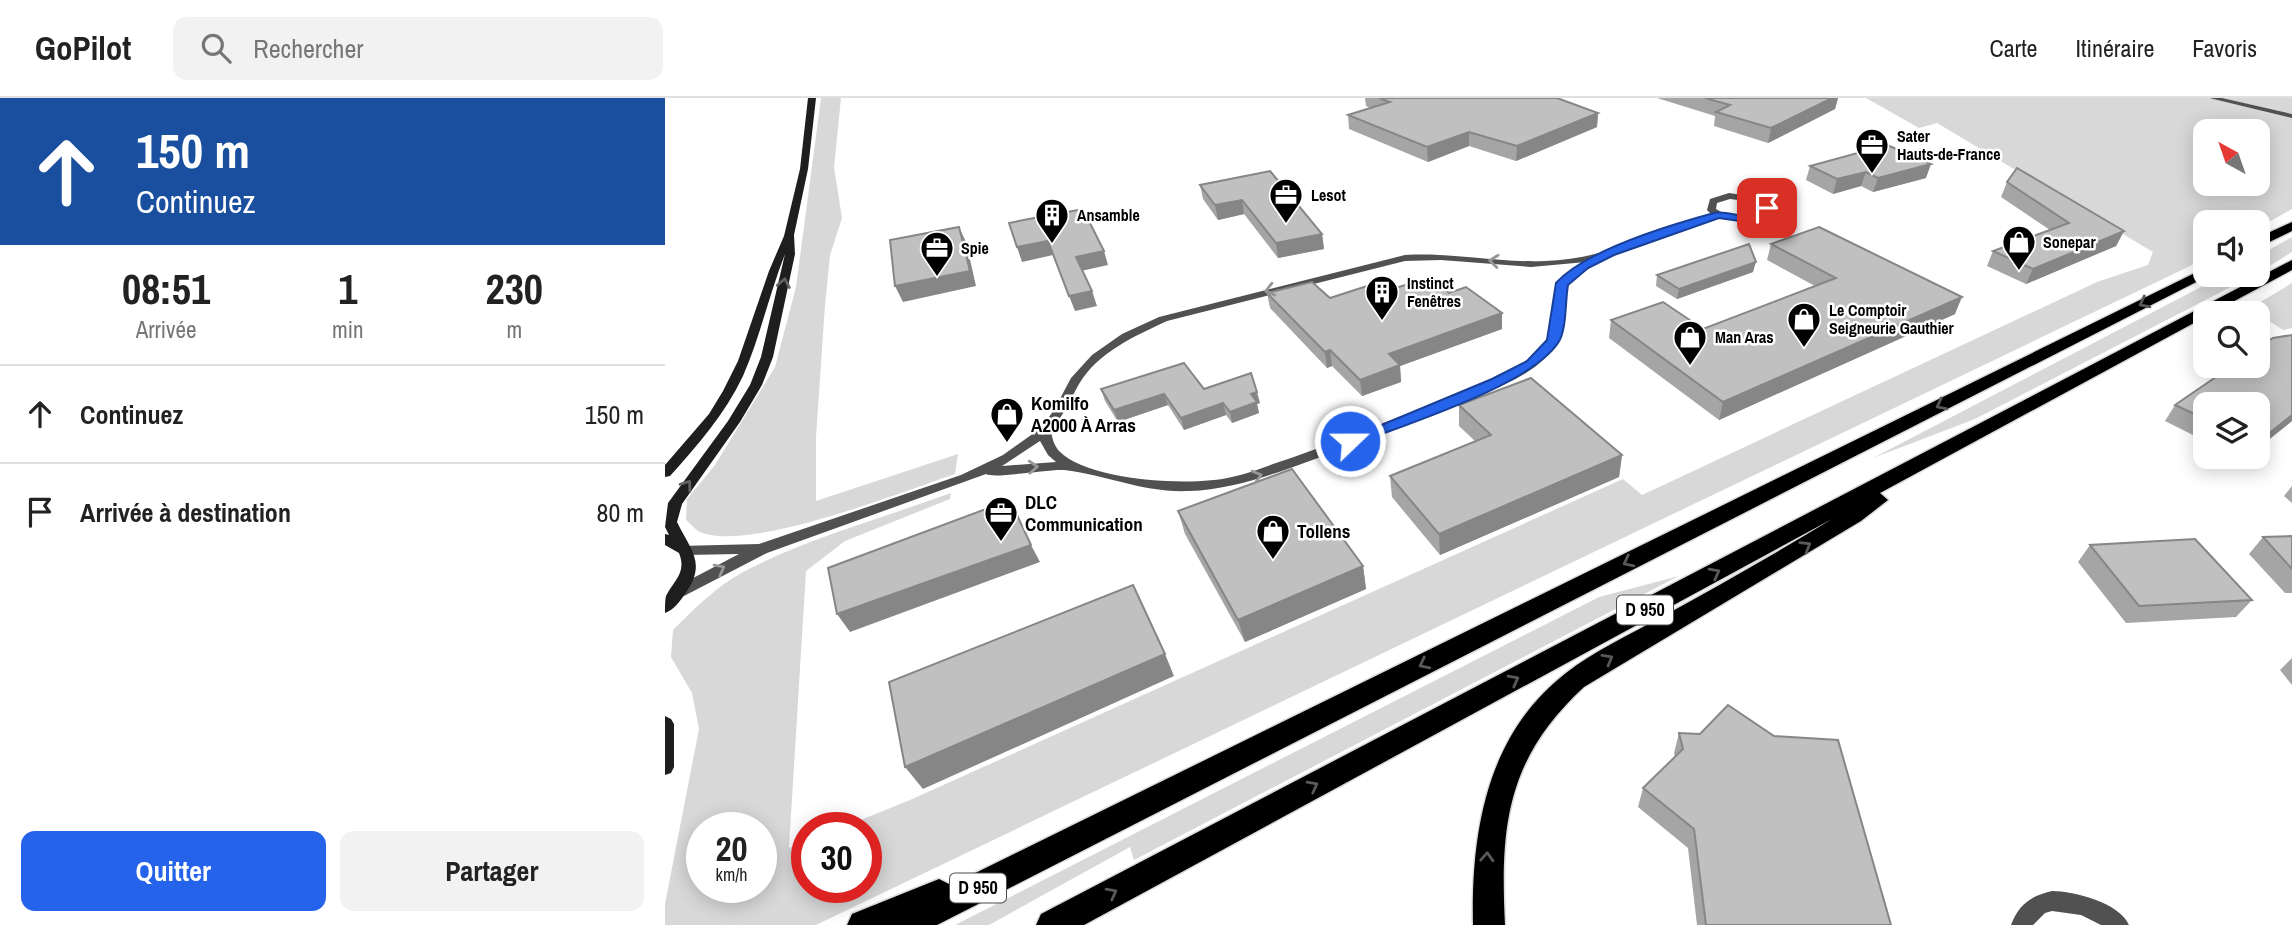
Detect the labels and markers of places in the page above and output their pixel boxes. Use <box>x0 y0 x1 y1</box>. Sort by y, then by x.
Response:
place label: Sater Hauts-de-France <box>1897 125 2001 165</box>
office icon: Sater Hauts-de-France <box>1853 126 1891 175</box>
office icon: Lesot <box>1267 176 1305 225</box>
pin <box>1737 178 1797 238</box>
place label: Lesot <box>1311 184 1347 206</box>
building icon: Ansamble <box>1033 196 1071 245</box>
place label: Ansamble <box>1077 204 1140 226</box>
shop icon: Sonepar <box>2000 223 2038 272</box>
office icon: Spie <box>918 229 956 278</box>
place label: Sonepar <box>2043 231 2096 253</box>
place label: Spie <box>961 237 989 259</box>
place label: Instinct Fenêtres <box>1407 272 1461 312</box>
building icon: Instinct Fenêtres <box>1363 273 1401 322</box>
place label: Le Comptoir Seigneurie Gauthier <box>1829 299 1955 339</box>
shop icon: Le Comptoir Seigneurie Gauthier <box>1785 300 1823 349</box>
shop icon: Man Aras <box>1671 318 1709 367</box>
place label: Man Aras <box>1715 326 1774 348</box>
place label: Komilfo A2000 À Arras <box>1031 390 1136 438</box>
shop icon: Komilfo A2000 À Arras <box>988 395 1026 444</box>
place label: DLC Communication <box>1025 489 1143 537</box>
office icon: DLC Communication <box>982 494 1020 543</box>
shop icon: Tollens <box>1254 512 1292 561</box>
place label: Tollens <box>1297 518 1350 544</box>

